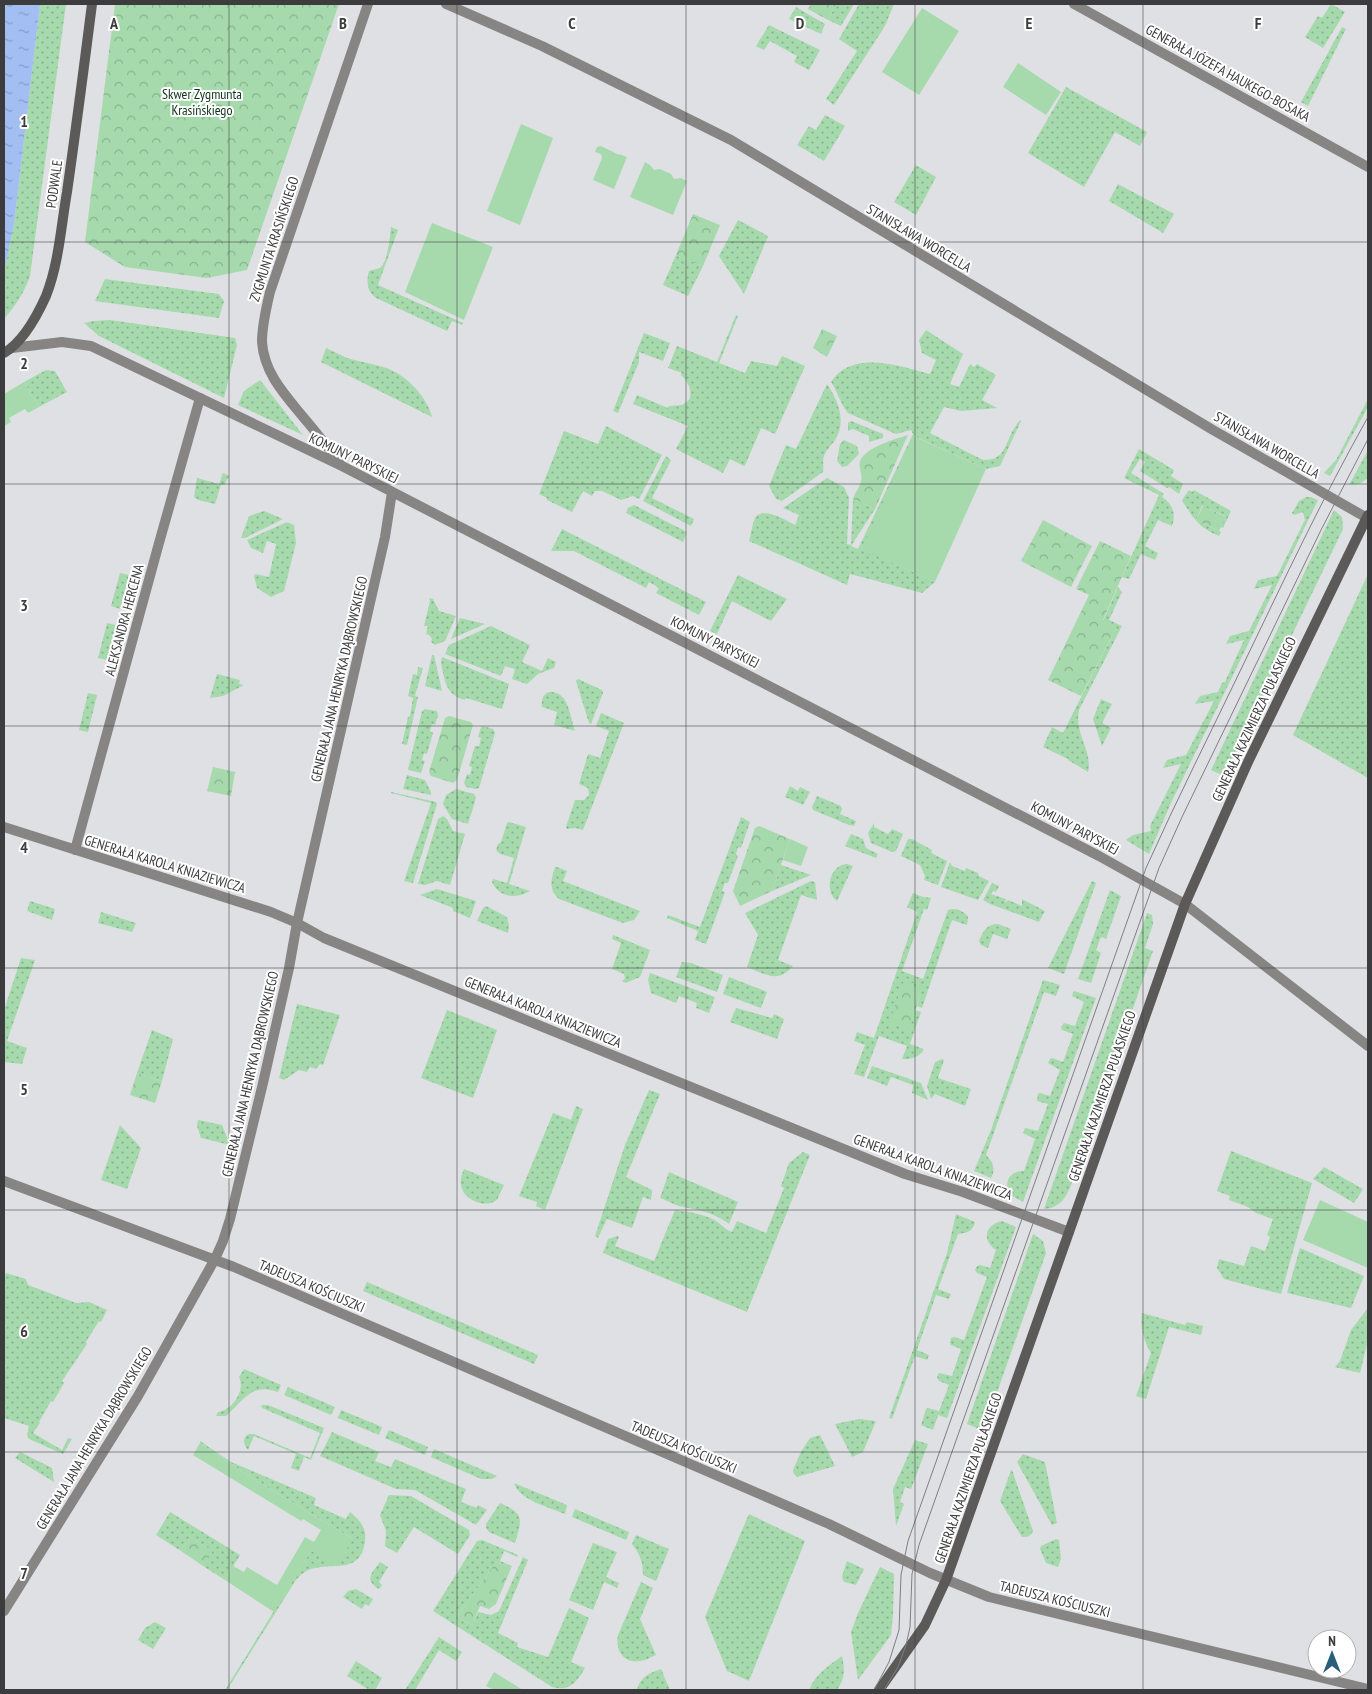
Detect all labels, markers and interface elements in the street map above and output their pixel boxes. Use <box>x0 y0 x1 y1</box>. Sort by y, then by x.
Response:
text: A <box>109 13 119 33</box>
text: B <box>339 13 347 33</box>
text: C <box>568 13 576 33</box>
text: D <box>796 13 805 33</box>
text: E <box>1026 13 1033 33</box>
street label: GENERAŁA JÓZEFA HAUKEGO-BOSAKA <box>1142 20 1314 126</box>
park label: Skwer Zygmunta Krasińskiego <box>162 85 242 119</box>
text: 1 <box>20 111 28 131</box>
street label: PODWALE <box>42 159 66 209</box>
street label: ZYGMUNTA KRASIŃSKIEGO <box>245 174 303 304</box>
street label: STANISŁAWA WORCELLA <box>863 200 975 277</box>
text: 2 <box>20 353 28 373</box>
street label: STANISŁAWA WORCELLA <box>1211 407 1323 483</box>
street label: KOMUNY PARYSKIEJ <box>306 429 402 487</box>
street label: ALEKSANDRA HERCENA <box>100 562 148 678</box>
street label: GENERAŁA JANA HENRYKA DĄBROWSKIEGO <box>307 574 372 784</box>
text: 3 <box>20 595 28 615</box>
street label: KOMUNY PARYSKIEJ <box>668 612 762 672</box>
street label: GENERAŁA KAZIMIERZA PUŁASKIEGO <box>1208 634 1300 804</box>
street label: KOMUNY PARYSKIEJ <box>1028 797 1122 859</box>
street label: GENERAŁA KAROLA KNIAZIEWICZA <box>82 831 248 897</box>
text: 4 <box>20 837 28 857</box>
street label: GENERAŁA JANA HENRYKA DĄBROWSKIEGO <box>218 969 283 1179</box>
street label: GENERAŁA KAROLA KNIAZIEWICZA <box>462 972 624 1052</box>
street label: GENERAŁA KAZIMIERZA PUŁASKIEGO <box>1064 1008 1140 1184</box>
text: 5 <box>20 1079 28 1099</box>
street label: GENERAŁA KAROLA KNIAZIEWICZA <box>851 1130 1015 1204</box>
street label: TADEUSZA KOŚCIUSZKI <box>256 1256 368 1316</box>
text: 6 <box>20 1321 28 1341</box>
street label: GENERAŁA JANA HENRYKA DĄBROWSKIEGO <box>32 1343 156 1533</box>
street label: GENERAŁA KAZIMIERZA PUŁASKIEGO <box>930 1390 1006 1566</box>
street label: TADEUSZA KOŚCIUSZKI <box>628 1417 740 1477</box>
text: 7 <box>20 1563 28 1583</box>
street label: TADEUSZA KOŚCIUSZKI <box>998 1577 1112 1621</box>
north arrow <box>1307 1629 1357 1679</box>
text: N <box>1328 1632 1336 1650</box>

